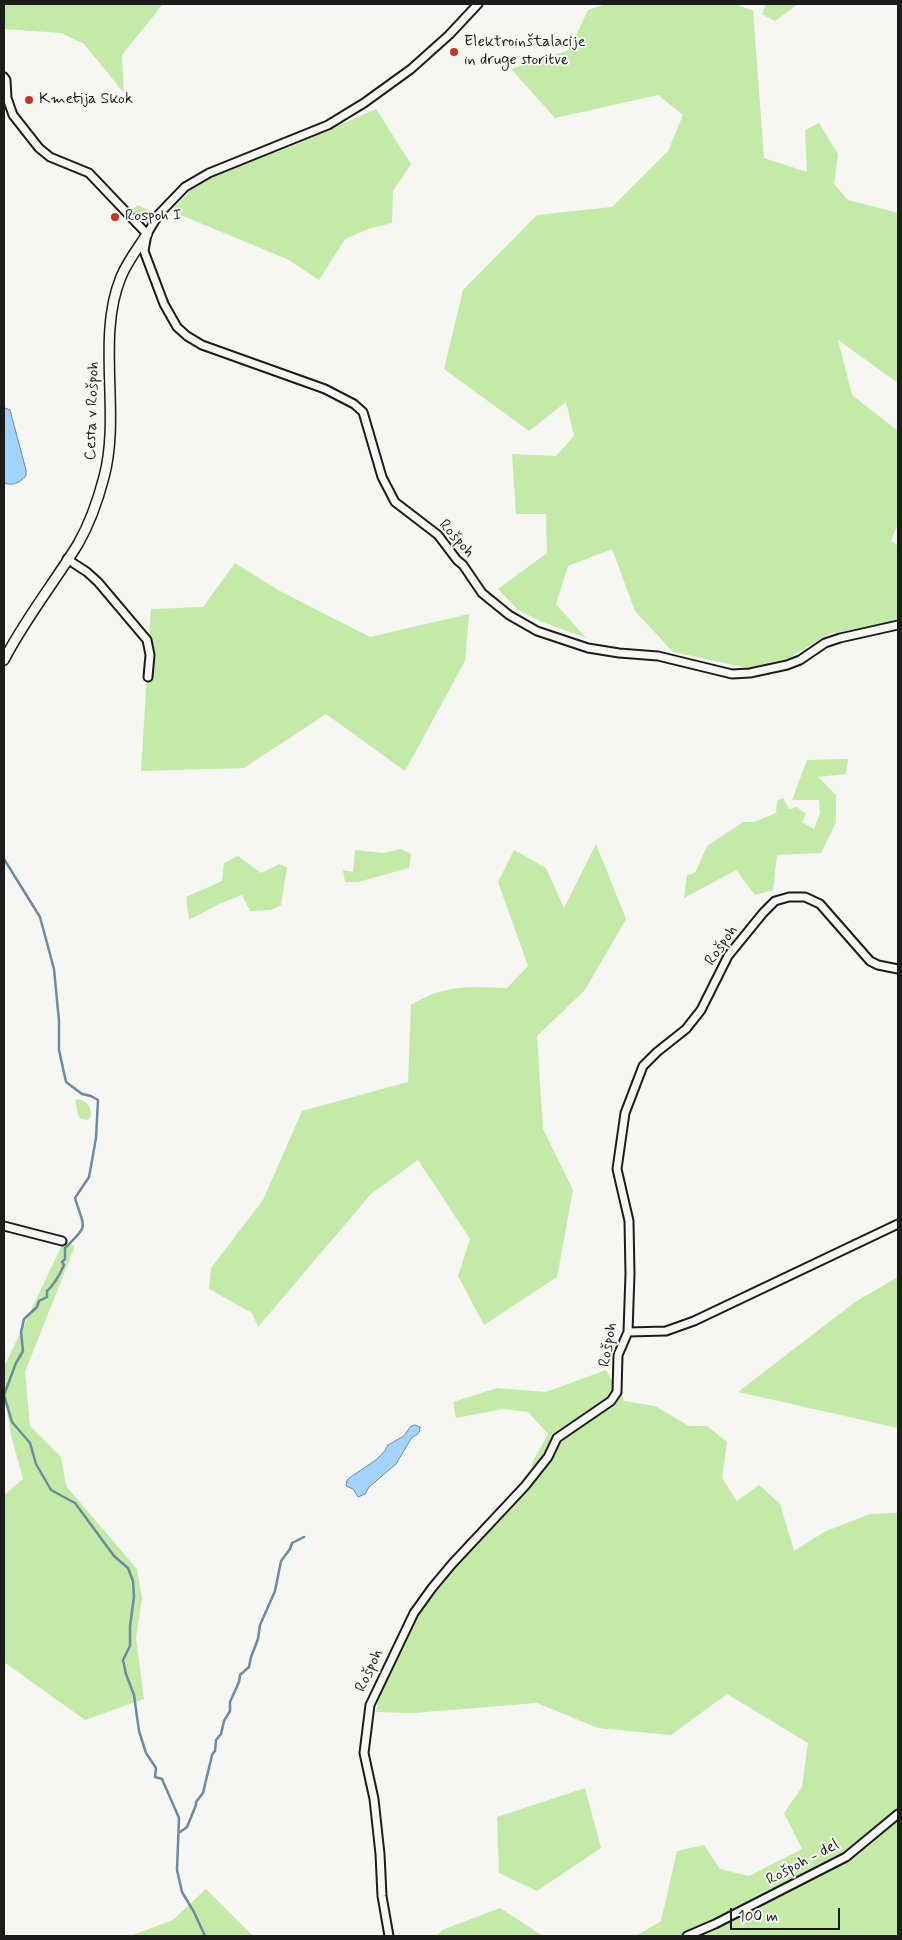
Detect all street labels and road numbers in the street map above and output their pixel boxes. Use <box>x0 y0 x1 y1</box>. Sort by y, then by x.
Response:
street label: Cesta v Rošpoh <box>82 361 104 461</box>
street label: Rošpoh <box>434 516 478 562</box>
street label: Rošpoh <box>701 922 743 970</box>
street label: Rošpoh <box>596 1321 622 1369</box>
street label: Rošpoh <box>352 1647 388 1695</box>
street label: Rošpoh - del <box>763 1836 843 1890</box>

